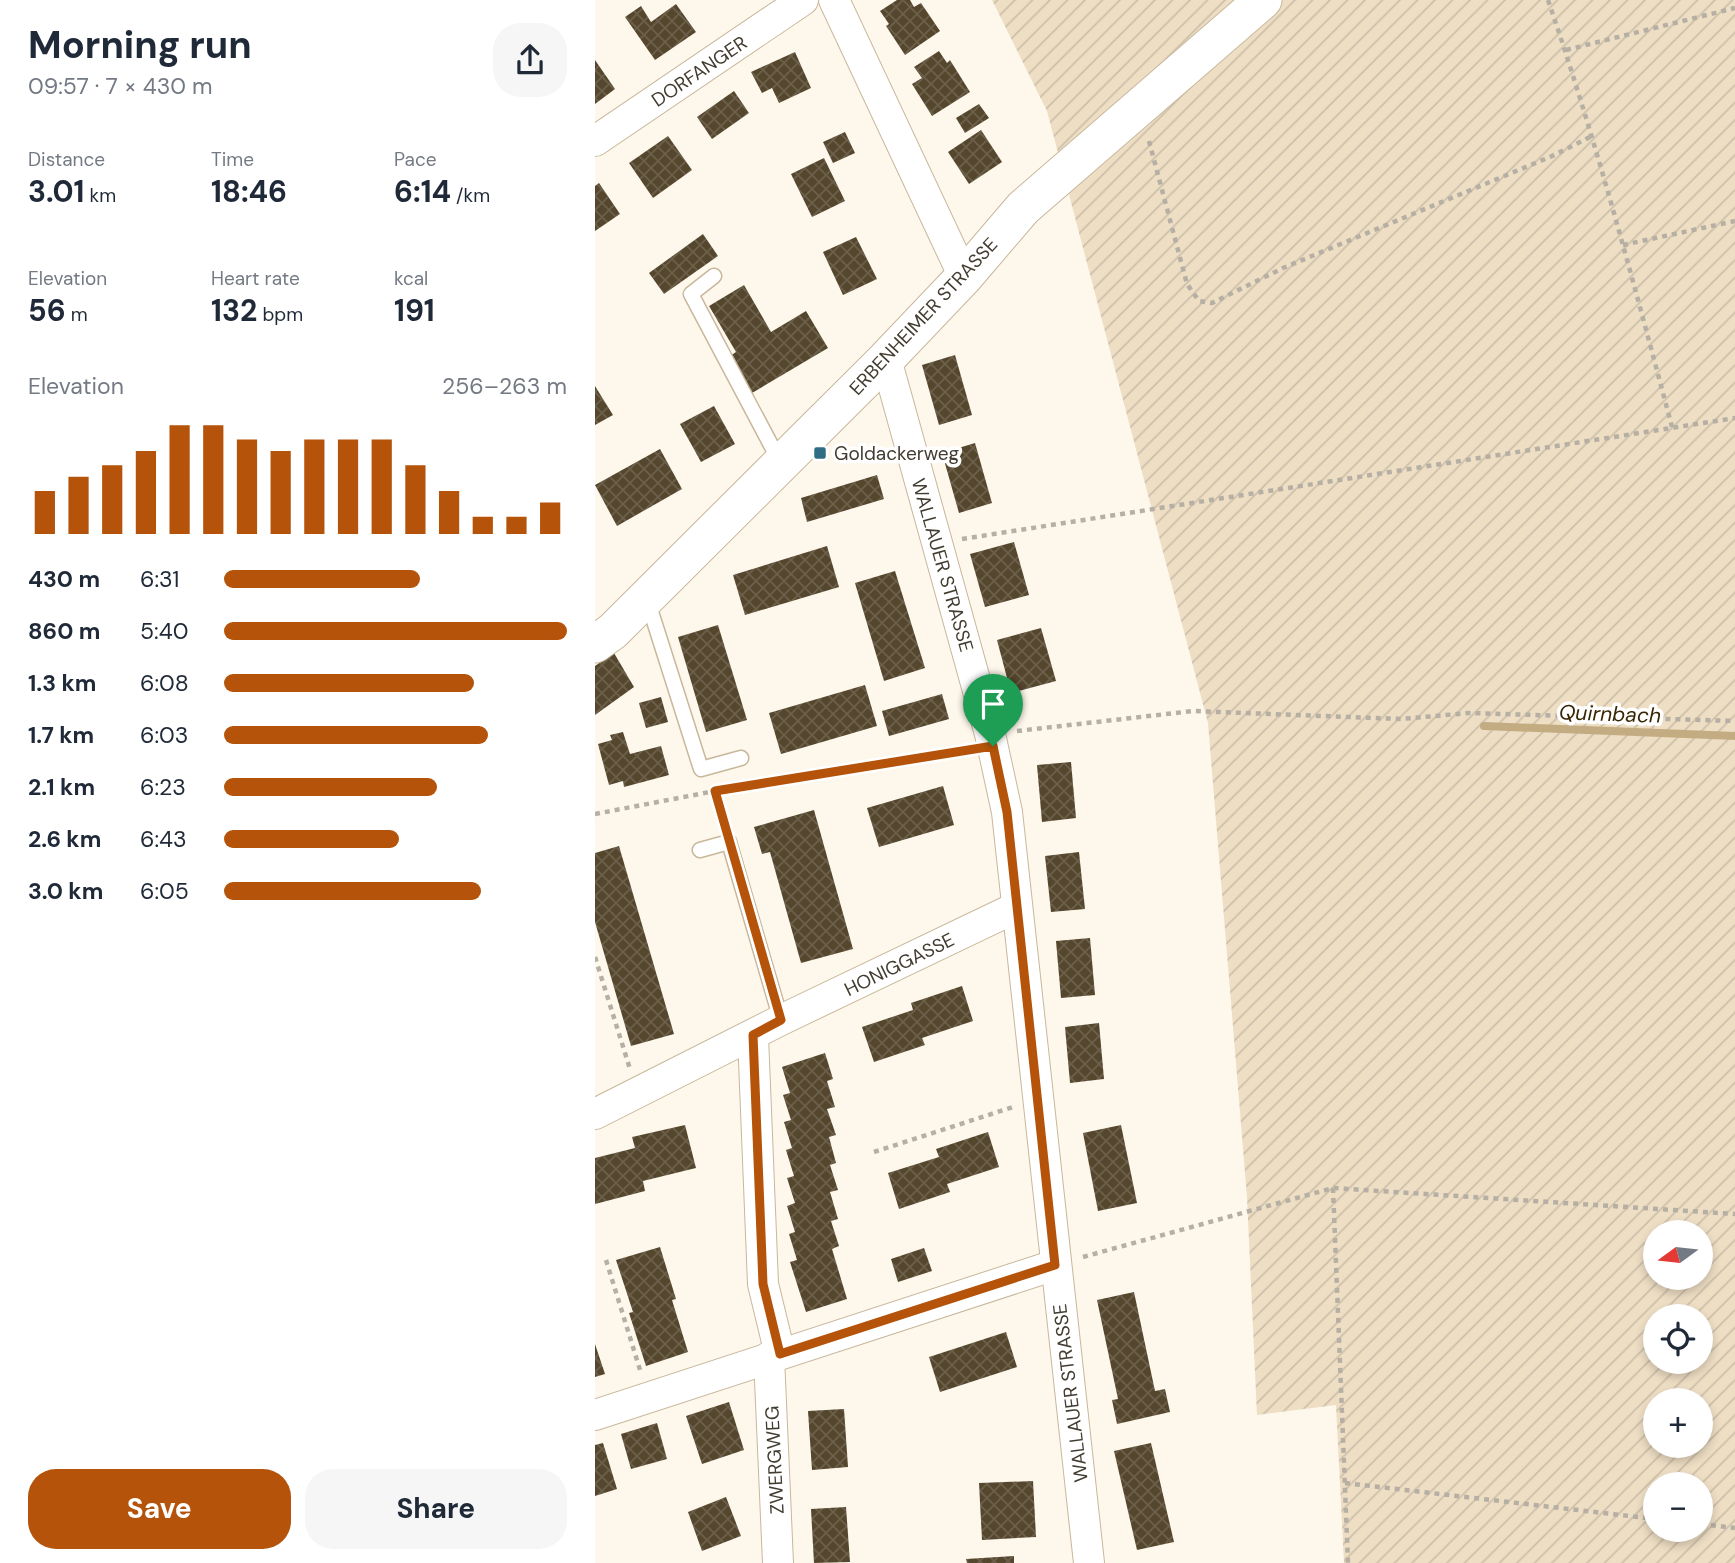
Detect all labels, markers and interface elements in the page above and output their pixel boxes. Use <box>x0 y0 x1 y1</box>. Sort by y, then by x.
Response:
text: Morning run <box>28 20 252 70</box>
button: share <box>493 23 567 97</box>
street label: DORFANGER <box>647 30 752 113</box>
text: 09:57 · 7 × 430 m <box>28 71 213 101</box>
text: Distance <box>28 147 105 172</box>
text: Time <box>211 147 254 172</box>
text: Pace <box>394 147 437 172</box>
text: 3.01 <box>28 172 85 211</box>
text: 18:46 <box>211 172 287 211</box>
text: 6:14 <box>394 172 451 211</box>
text: km <box>85 183 116 208</box>
text: /km <box>451 183 490 208</box>
street label: ERBENHEIMER STRASSE <box>844 232 1003 400</box>
text: Elevation <box>28 266 107 291</box>
text: Heart rate <box>211 266 300 291</box>
text: kcal <box>394 266 428 291</box>
text: 56 <box>28 291 66 330</box>
text: 132 <box>211 291 257 330</box>
text: 191 <box>394 291 435 330</box>
text: m <box>66 302 88 327</box>
text: bpm <box>257 302 303 327</box>
text: Elevation <box>28 371 124 401</box>
text: 256–263 m <box>442 371 567 401</box>
place label: Goldackerweg <box>834 441 960 466</box>
marker: Goldackerweg <box>812 445 828 461</box>
street label: WALLAUER STRASSE <box>906 476 979 655</box>
text: 430 m <box>28 564 100 594</box>
text: 6:31 <box>140 564 179 594</box>
text: 860 m <box>28 616 100 646</box>
text: 5:40 <box>140 616 188 646</box>
text: 1.3 km <box>28 668 96 698</box>
text: 6:08 <box>140 668 189 698</box>
pin <box>963 674 1023 746</box>
icon: arrive <box>974 685 1012 723</box>
water label: Quirnbach <box>1558 698 1662 730</box>
text: 1.7 km <box>28 720 94 750</box>
text: 6:03 <box>140 720 188 750</box>
text: 2.1 km <box>28 772 95 802</box>
text: 6:23 <box>140 772 186 802</box>
text: 2.6 km <box>28 824 101 854</box>
text: 6:43 <box>140 824 187 854</box>
text: 3.0 km <box>28 876 103 906</box>
text: 6:05 <box>140 876 189 906</box>
street label: HONIGGASSE <box>840 927 958 1002</box>
north arrow <box>1643 1220 1713 1290</box>
map controls <box>1643 1220 1713 1542</box>
street label: WALLAUER STRASSE <box>1047 1302 1094 1483</box>
button: locate <box>1643 1304 1713 1374</box>
button: + <box>1643 1388 1713 1458</box>
street label: ZWERGWEG <box>759 1405 790 1515</box>
button: Save <box>28 1469 291 1549</box>
button: Share <box>305 1469 567 1549</box>
button: − <box>1643 1472 1713 1542</box>

